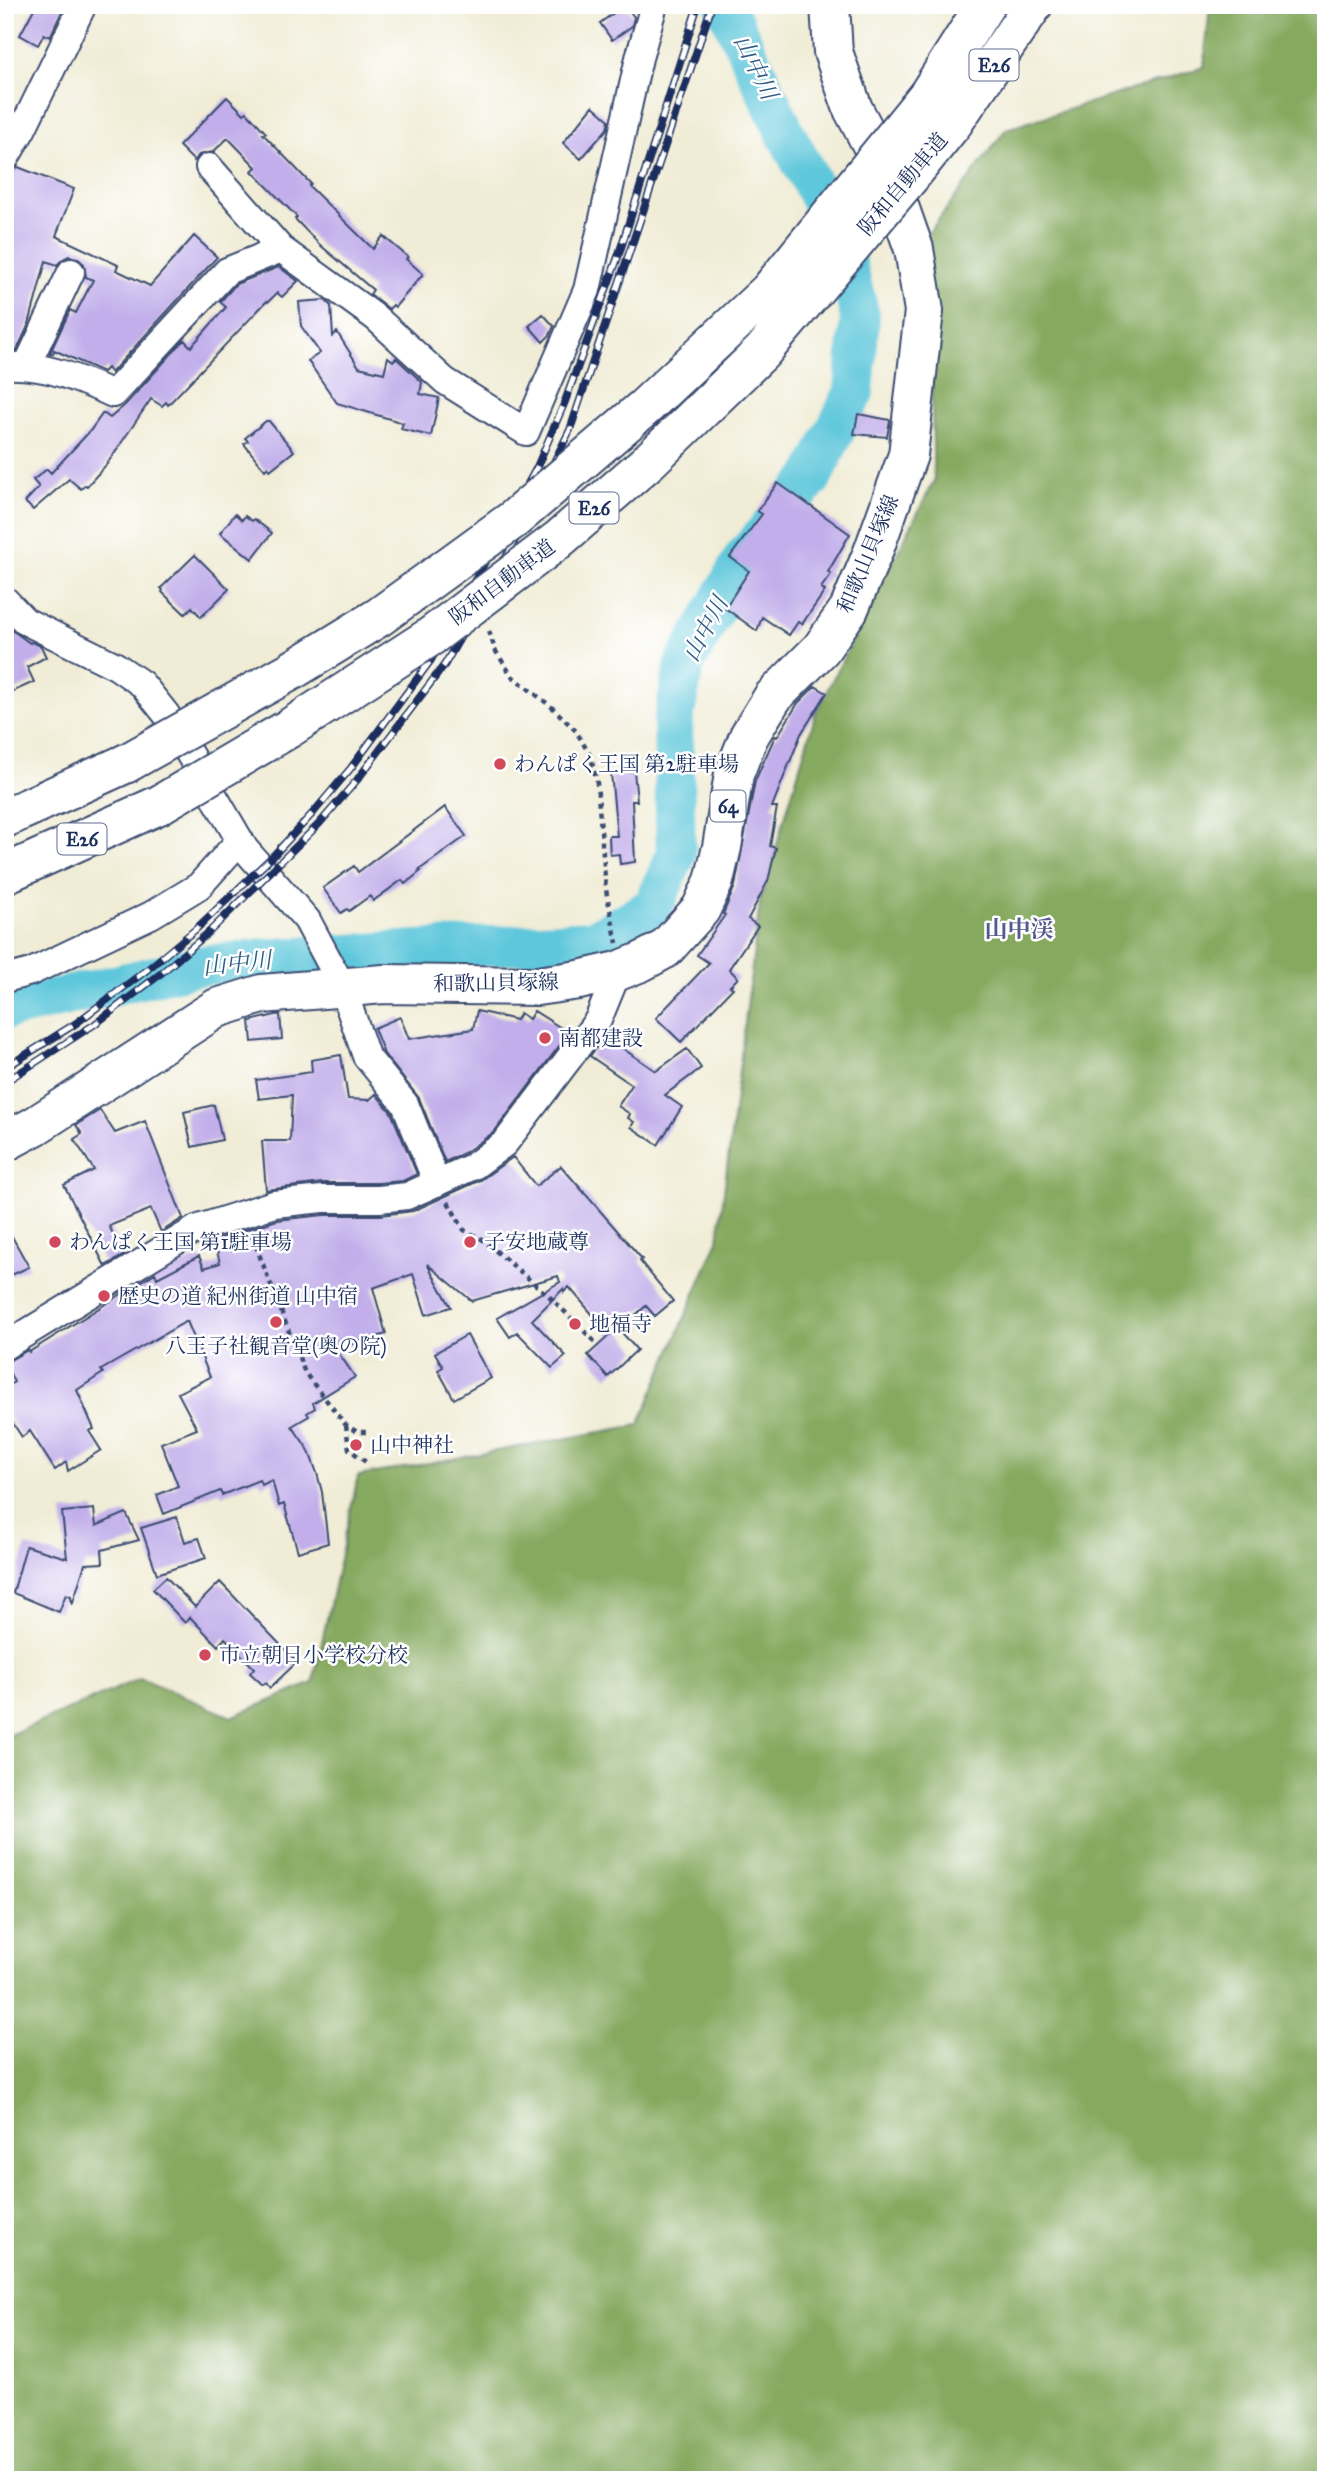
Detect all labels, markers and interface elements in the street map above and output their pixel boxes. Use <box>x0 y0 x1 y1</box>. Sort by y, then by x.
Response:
water label: 山中川 <box>728 30 785 107</box>
road number: E26 <box>970 50 1018 80</box>
street label: 阪和自動車道 <box>853 127 953 241</box>
street label: 和歌山貝塚線 <box>831 491 905 617</box>
road number: E26 <box>570 492 618 524</box>
street label: 阪和自動車道 <box>444 534 560 630</box>
water label: 山中川 <box>676 589 735 666</box>
place label: わんぱく王国 第2駐車場 <box>514 751 739 777</box>
marker: わんぱく王国 第2駐車場 <box>492 756 508 772</box>
road number: 64 <box>710 790 746 821</box>
road number: E26 <box>57 824 106 854</box>
district label: 山中渓 <box>985 915 1054 943</box>
water label: 山中川 <box>201 945 276 981</box>
street label: 和歌山貝塚線 <box>433 969 559 997</box>
place label: 南都建設 <box>559 1025 643 1051</box>
marker: 南都建設 <box>537 1030 553 1046</box>
place label: わんぱく王国 第1駐車場 <box>69 1229 292 1255</box>
place label: 子安地蔵尊 <box>484 1229 589 1255</box>
marker: わんぱく王国 第1駐車場 <box>47 1234 63 1250</box>
marker: 子安地蔵尊 <box>462 1234 478 1250</box>
place label: 歴史の道 紀州街道 山中宿 <box>118 1283 358 1309</box>
marker: 歴史の道 紀州街道 山中宿 <box>96 1288 112 1304</box>
place label: 地福寺 <box>589 1311 652 1337</box>
marker: 八王子社観音堂(奥の院) <box>268 1314 284 1330</box>
marker: 地福寺 <box>567 1316 583 1332</box>
place label: 八王子社観音堂(奥の院) <box>165 1333 387 1359</box>
place label: 山中神社 <box>370 1432 454 1458</box>
marker: 山中神社 <box>348 1437 364 1453</box>
place label: 市立朝日小学校分校 <box>219 1642 408 1668</box>
marker: 市立朝日小学校分校 <box>197 1647 213 1663</box>

